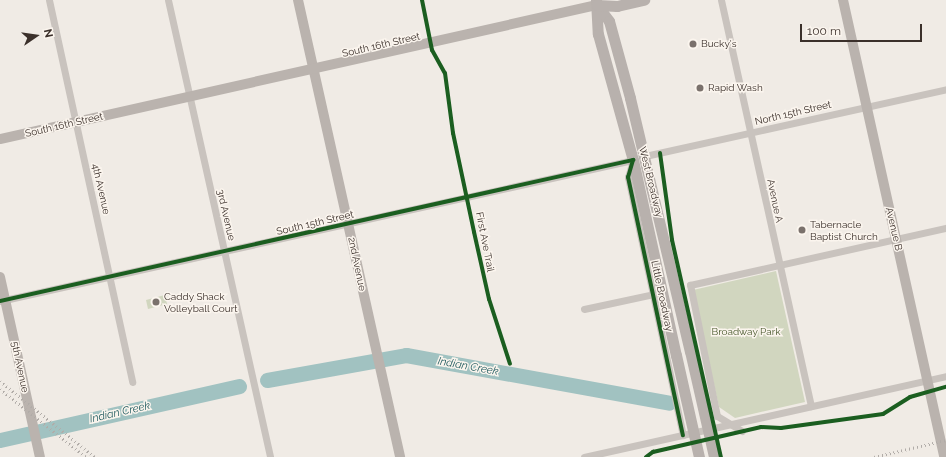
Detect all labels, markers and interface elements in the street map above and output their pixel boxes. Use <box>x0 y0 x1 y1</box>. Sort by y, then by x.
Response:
north arrow <box>16 16 56 56</box>
scale bar <box>802 16 924 42</box>
text: 100 m <box>807 24 841 38</box>
text: N <box>41 28 55 39</box>
street label: South 16th Street <box>341 30 421 60</box>
place label: Bucky's <box>701 38 737 50</box>
marker: Bucky's <box>688 39 698 49</box>
place label: Rapid Wash <box>708 82 763 94</box>
marker: Rapid Wash <box>695 83 705 93</box>
street label: North 15th Street <box>754 98 832 128</box>
street label: South 16th Street <box>24 110 104 140</box>
street label: West Broadway <box>636 145 666 219</box>
street label: 4th Avenue <box>89 162 113 216</box>
street label: Avenue A <box>765 178 785 224</box>
street label: 3rd Avenue <box>214 188 238 242</box>
street label: Avenue B <box>883 206 905 252</box>
street label: South 15th Street <box>275 208 355 238</box>
street label: First Ave Trail <box>473 211 497 273</box>
place label: Tabernacle Baptist Church <box>810 218 878 242</box>
marker: Tabernacle Baptist Church <box>797 225 807 235</box>
street label: 2nd Avenue <box>345 236 369 292</box>
street label: Little Broadway <box>649 259 675 333</box>
place label: Caddy Shack Volleyball Court <box>164 290 238 314</box>
marker: Caddy Shack Volleyball Court <box>151 297 161 307</box>
park label: Broadway Park <box>711 326 781 338</box>
street label: 5th Avenue <box>9 340 31 394</box>
water label: Indian Creek <box>436 355 500 379</box>
water label: Indian Creek <box>88 400 152 426</box>

